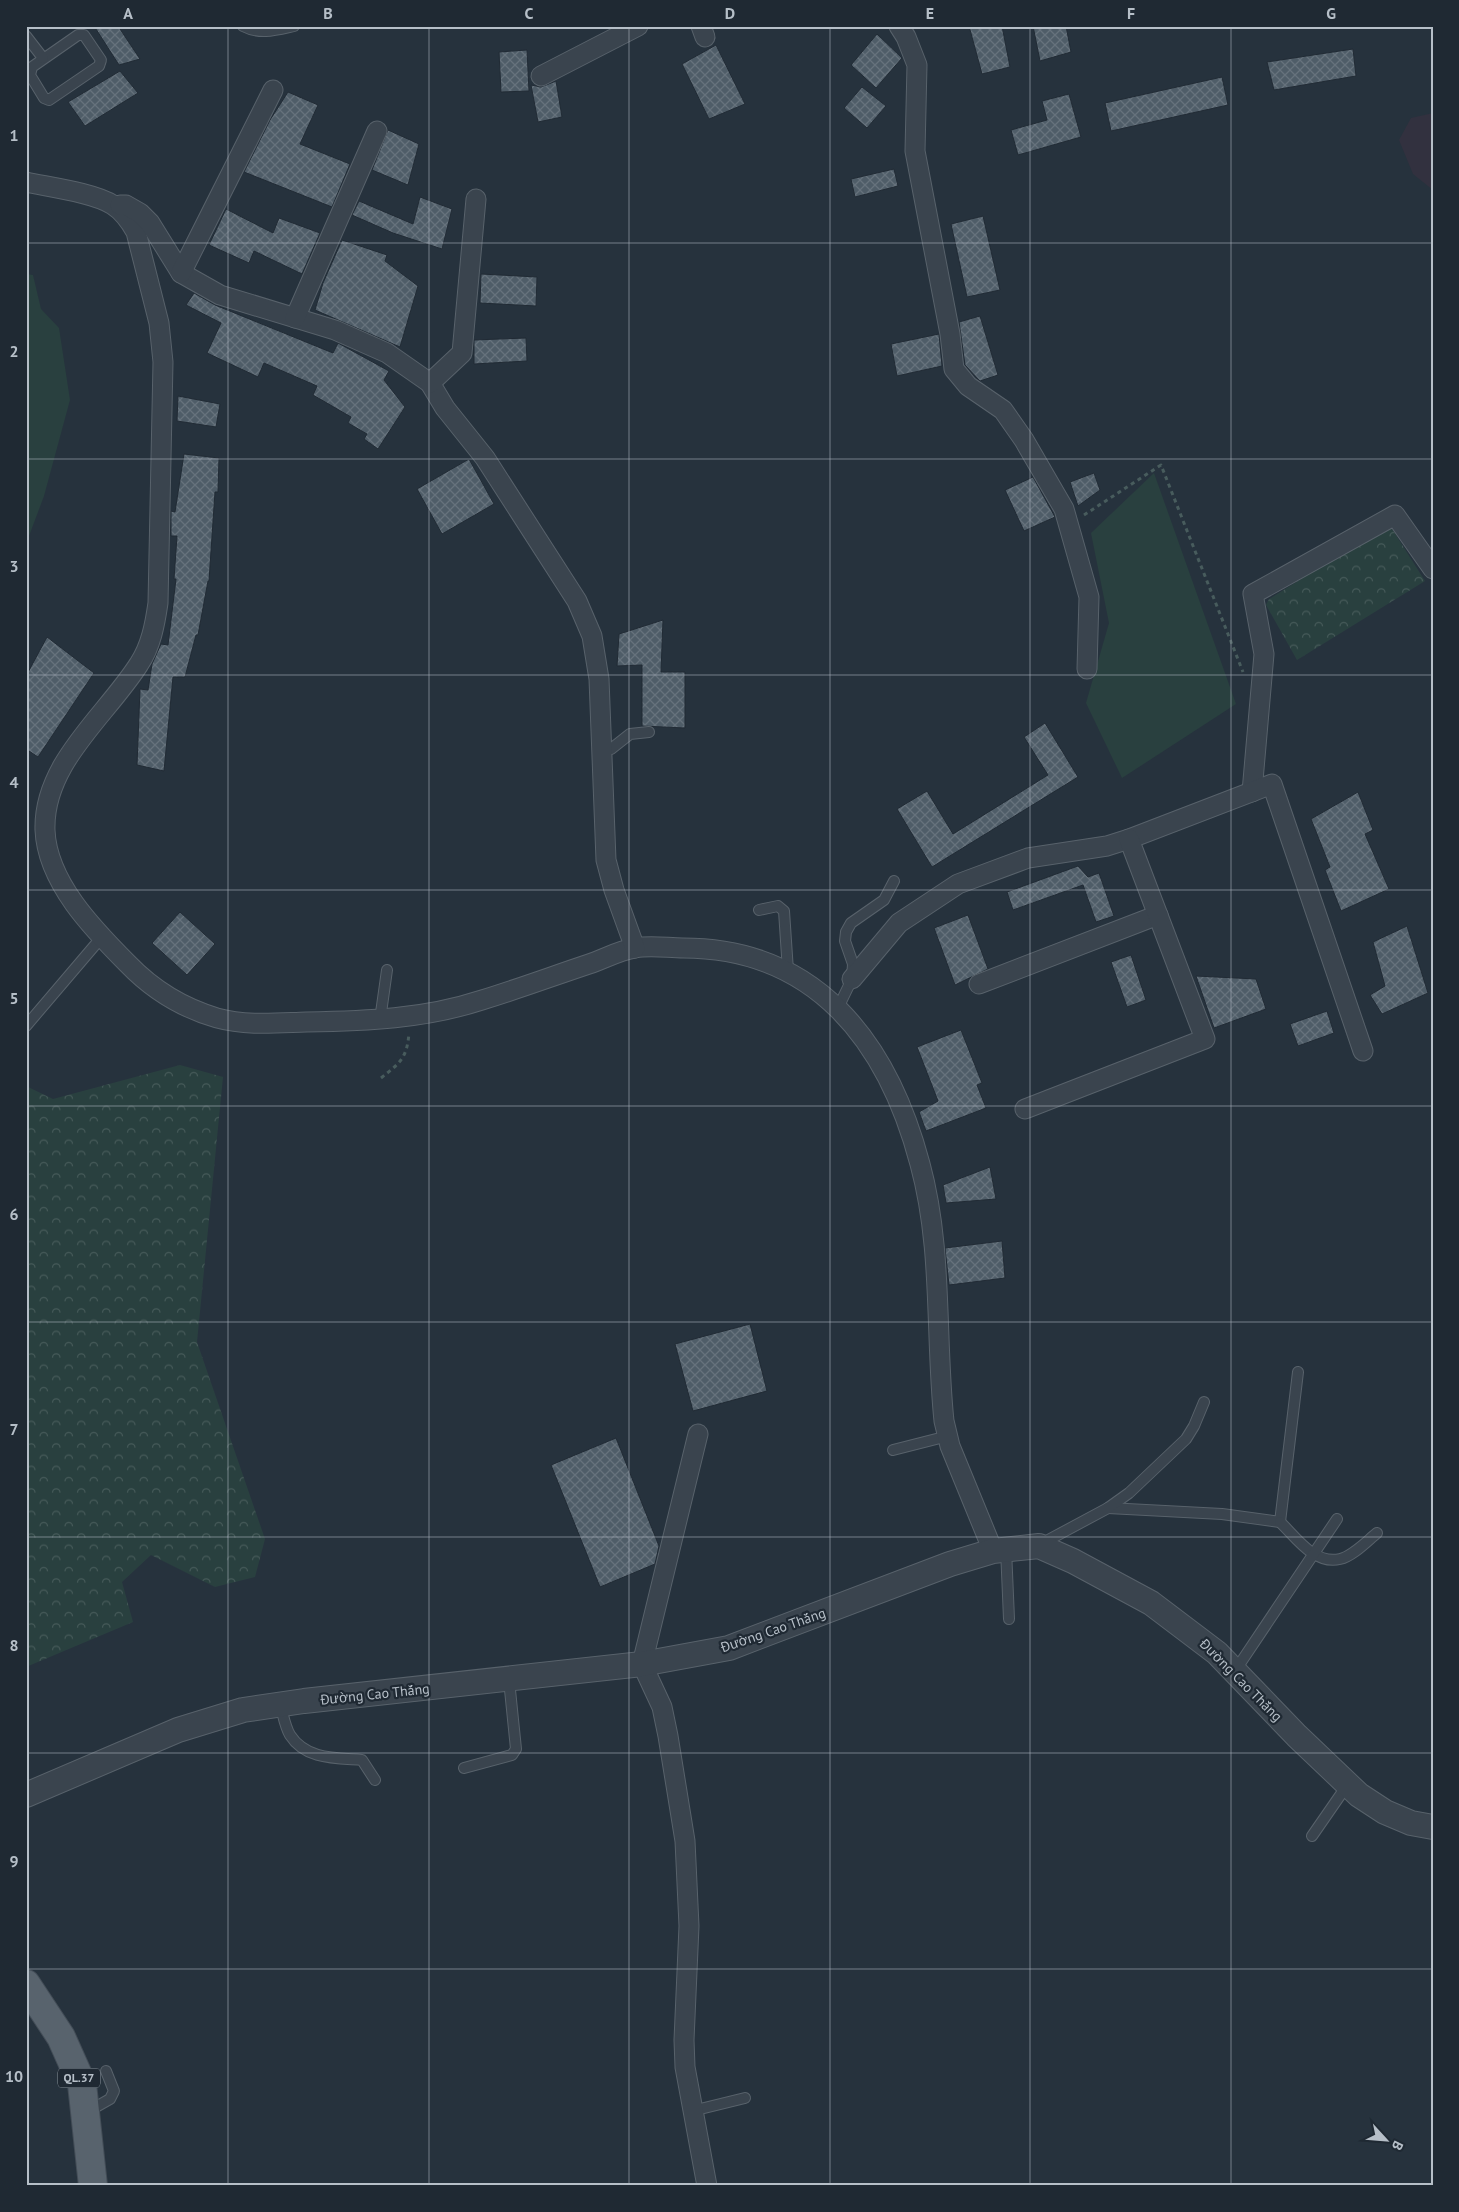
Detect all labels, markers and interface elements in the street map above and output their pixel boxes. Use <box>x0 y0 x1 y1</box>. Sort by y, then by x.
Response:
text: A <box>123 3 133 23</box>
text: B <box>323 3 333 23</box>
text: C <box>525 3 534 23</box>
text: D <box>725 3 735 23</box>
text: E <box>926 3 934 23</box>
text: F <box>1127 3 1135 23</box>
text: G <box>1326 3 1336 23</box>
text: 1 <box>9 125 19 145</box>
text: 2 <box>9 341 19 361</box>
text: 3 <box>9 556 19 576</box>
text: 4 <box>9 772 19 792</box>
text: 5 <box>9 988 19 1008</box>
text: 6 <box>9 1204 19 1224</box>
text: 7 <box>9 1419 19 1439</box>
street label: Đường Cao Thắng <box>717 1604 828 1657</box>
street label: Đường Cao Thắng <box>1195 1634 1286 1725</box>
text: 8 <box>9 1635 19 1655</box>
street label: Đường Cao Thắng <box>318 1679 431 1709</box>
text: 9 <box>9 1851 19 1871</box>
text: 10 <box>5 2066 23 2086</box>
road number: QL.37 <box>58 2068 100 2088</box>
north arrow <box>1362 2114 1412 2164</box>
text: B <box>1388 2138 1408 2153</box>

